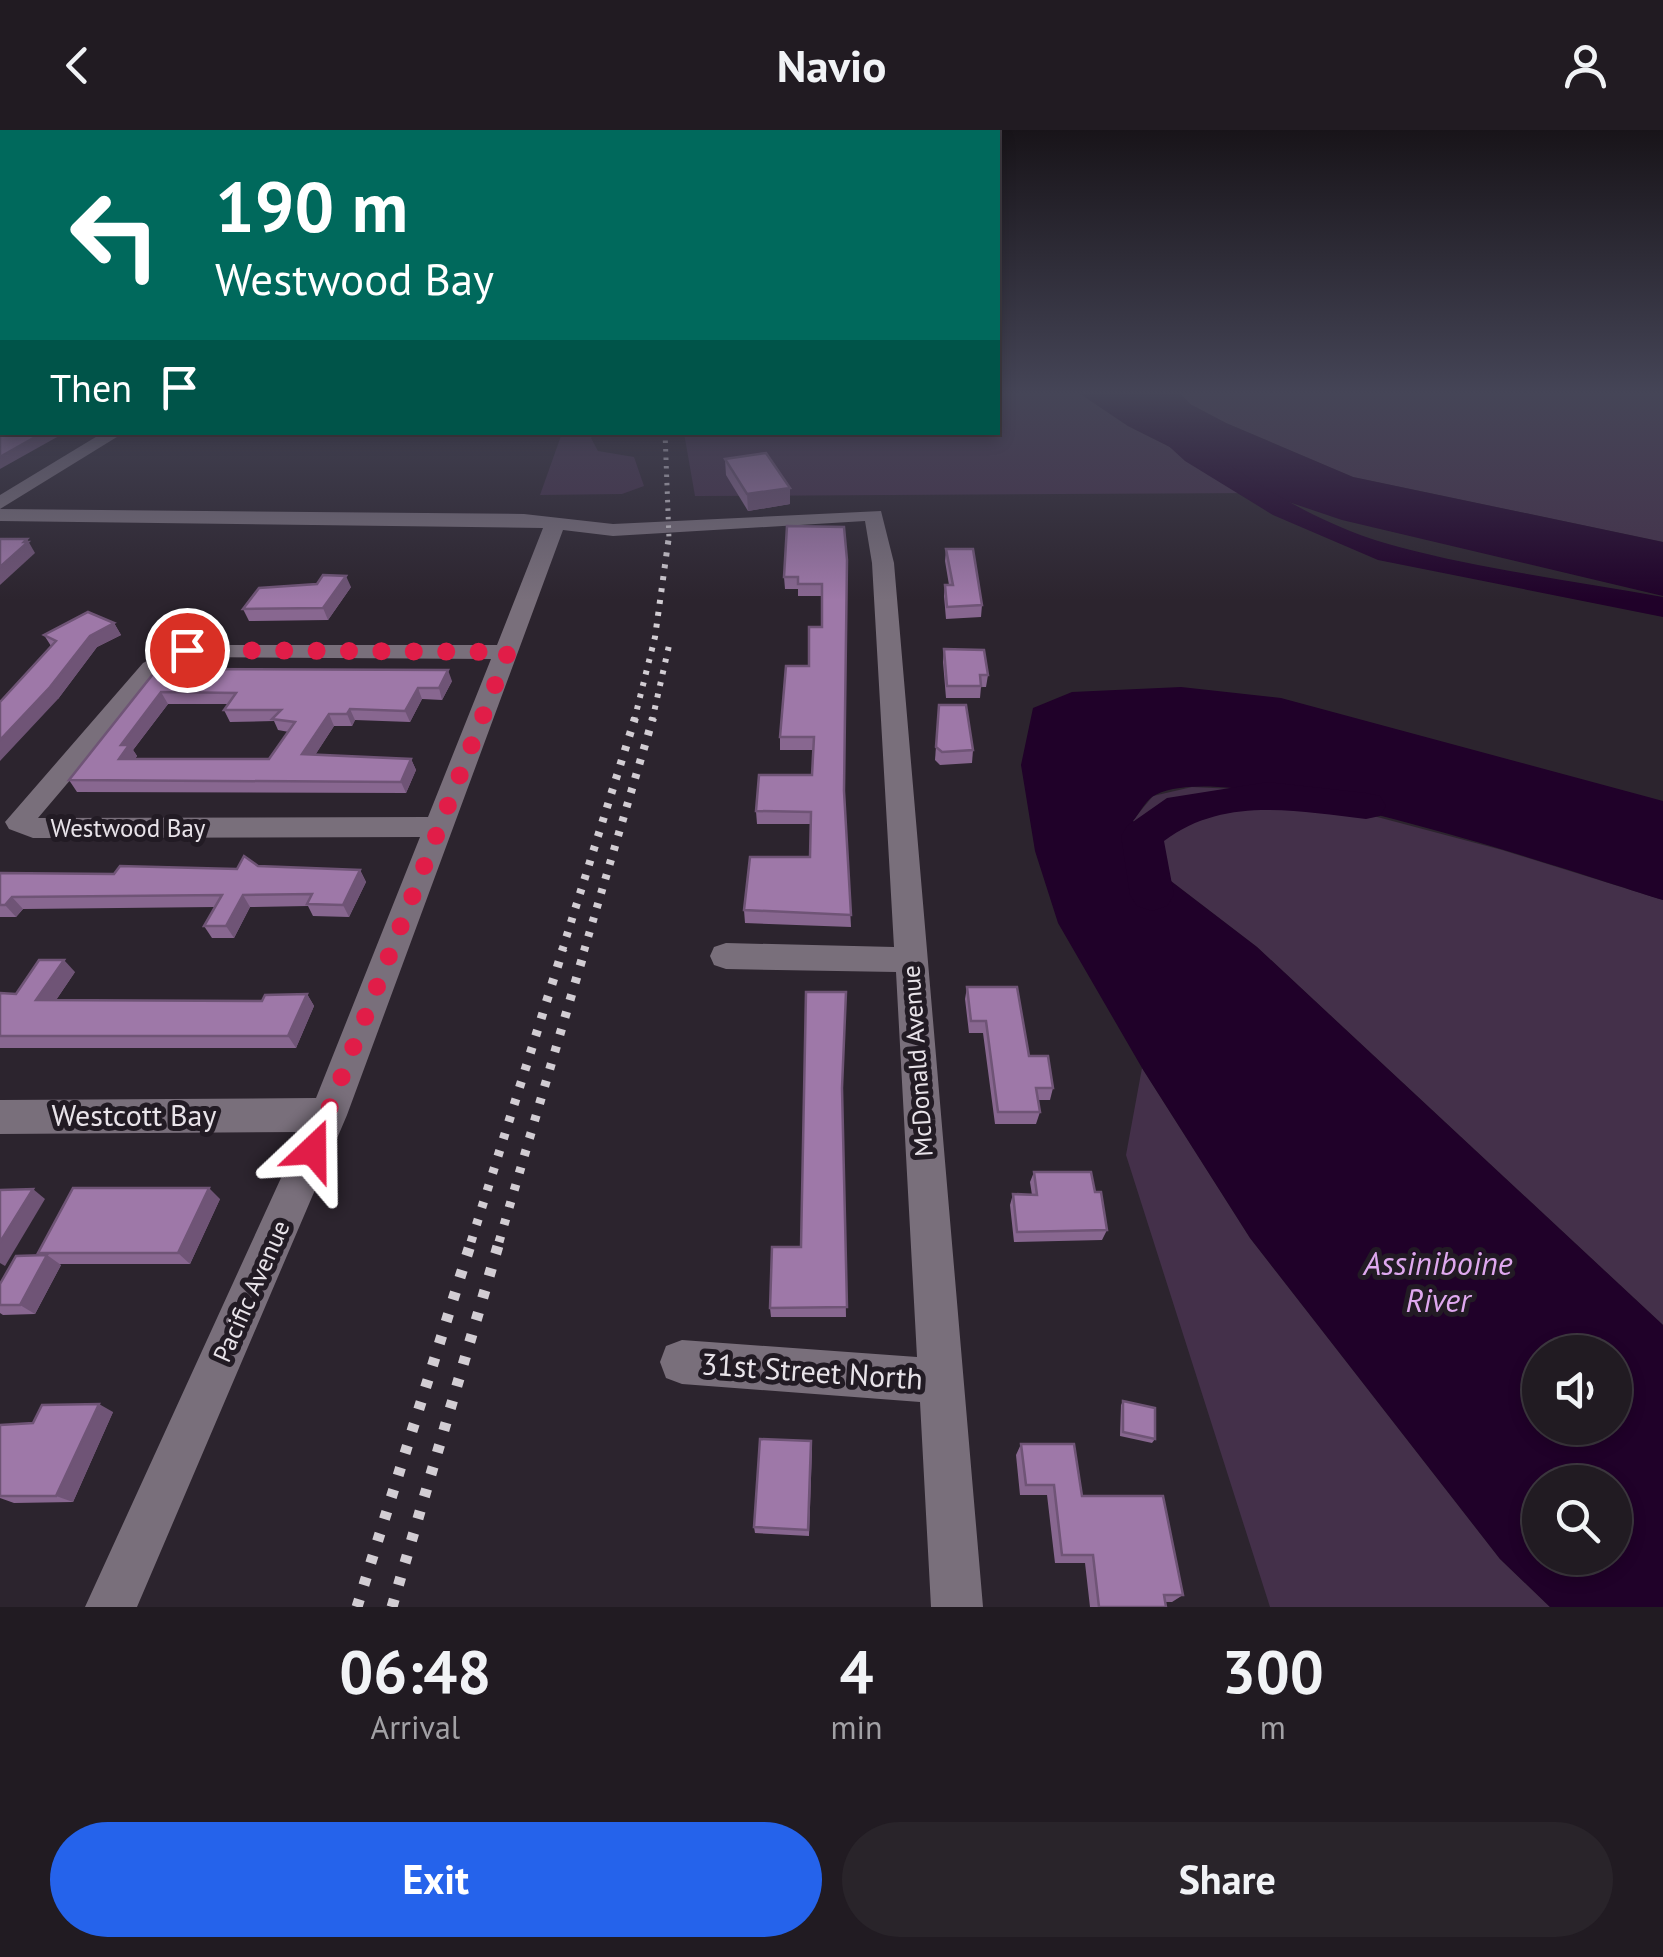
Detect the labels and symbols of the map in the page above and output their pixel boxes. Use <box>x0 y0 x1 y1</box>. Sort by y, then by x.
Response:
pin <box>145 608 230 693</box>
street label: Westwood Bay <box>50 812 206 844</box>
street label: McDonald Avenue <box>894 964 940 1158</box>
street label: Westcott Bay <box>52 1095 216 1134</box>
position arrow <box>261 1098 365 1202</box>
street label: Pacific Avenue <box>206 1215 296 1367</box>
water label: Assiniboine River <box>1362 1242 1513 1321</box>
street label: 31st Street North <box>700 1343 924 1398</box>

